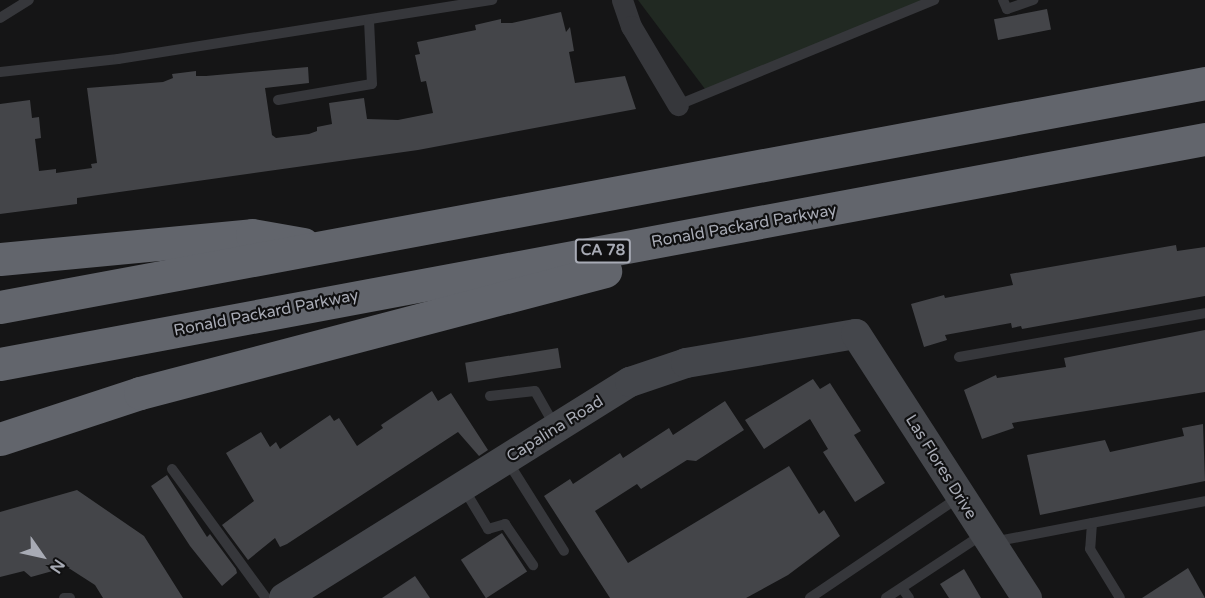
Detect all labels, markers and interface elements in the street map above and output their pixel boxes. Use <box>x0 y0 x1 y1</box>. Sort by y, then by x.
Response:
street label: Ronald Packard Parkway <box>650 200 838 252</box>
road number: CA 78 <box>574 239 632 263</box>
street label: Ronald Packard Parkway <box>172 286 360 340</box>
street label: Capalina Road <box>503 392 607 466</box>
street label: Las Flores Drive <box>901 411 981 523</box>
north arrow <box>12 526 72 586</box>
text: N <box>45 555 69 577</box>

